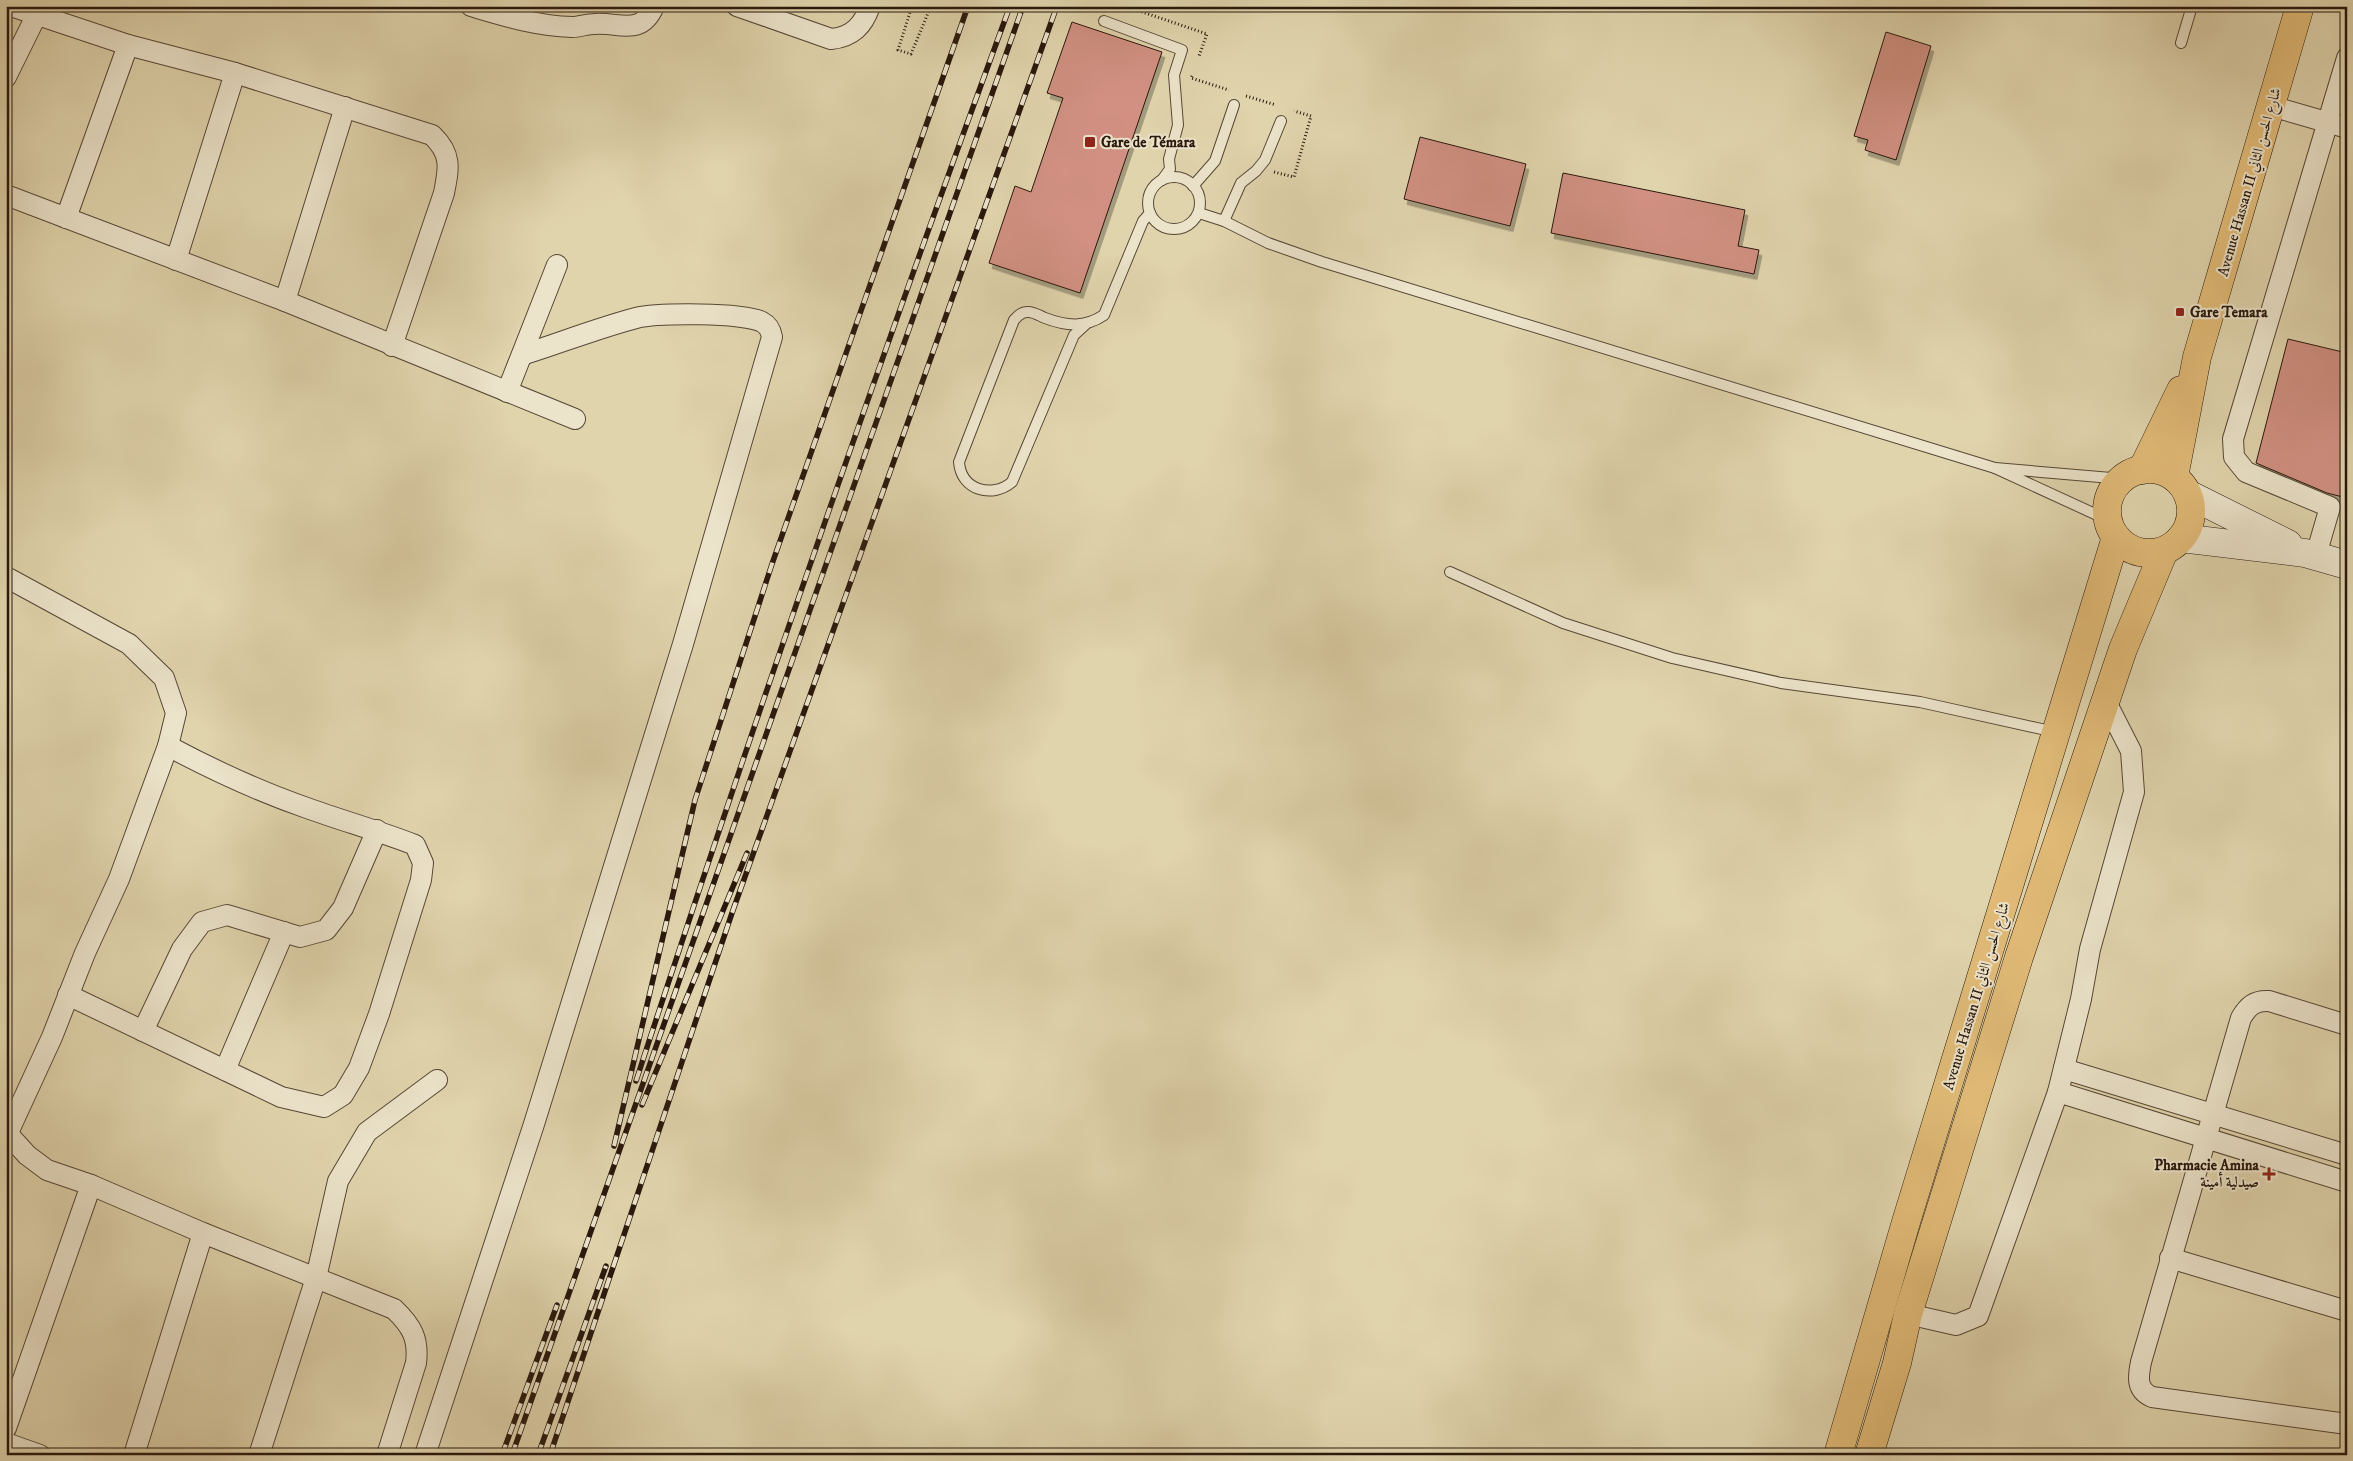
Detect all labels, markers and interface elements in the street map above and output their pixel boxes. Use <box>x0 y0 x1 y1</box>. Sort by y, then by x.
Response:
street label: Avenue Hassan II شارع الحسن الثاني <box>2213 86 2288 279</box>
place label: Gare de Témara <box>1101 133 1196 152</box>
marker: Gare de Témara <box>1083 135 1097 149</box>
place label: Gare Temara <box>2190 303 2268 322</box>
marker: Gare Temara <box>2174 306 2186 318</box>
street label: Avenue Hassan II شارع الحسن الثاني <box>1939 900 2017 1093</box>
place label: Pharmacie Amina صيدلية أمينة <box>2154 1156 2260 1192</box>
marker: Pharmacie Amina صيدلية أمينة <box>2263 1168 2275 1180</box>

